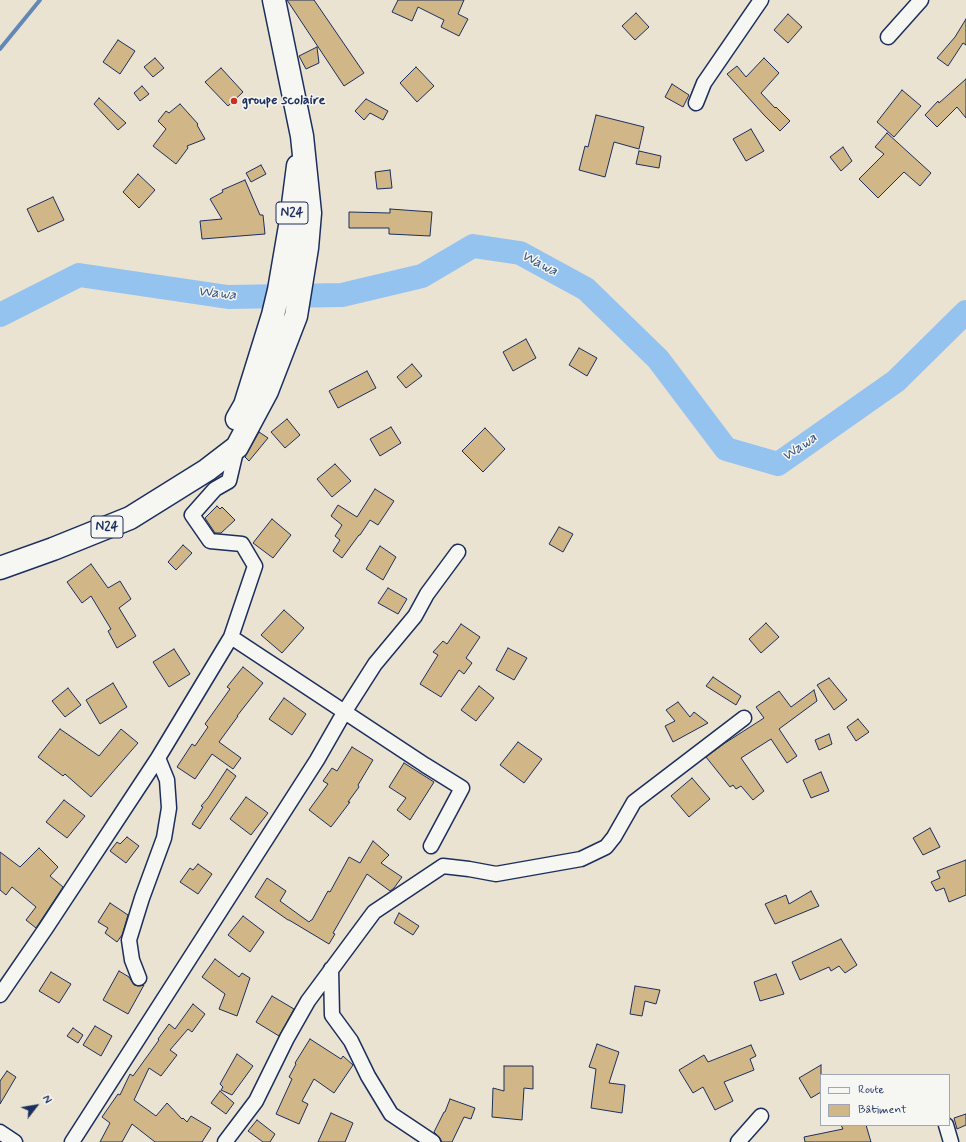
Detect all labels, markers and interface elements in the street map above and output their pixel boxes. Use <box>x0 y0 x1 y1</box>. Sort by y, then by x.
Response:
place label: groupe scolaire <box>242 93 325 109</box>
marker: groupe scolaire <box>229 96 239 106</box>
road number: N24 <box>276 202 308 224</box>
water label: Wawa <box>518 247 560 281</box>
water label: Wawa <box>197 283 237 305</box>
water label: Wawa <box>779 430 821 466</box>
road number: N24 <box>91 516 123 538</box>
legend <box>820 1074 950 1126</box>
text: Route <box>858 1082 884 1098</box>
north arrow <box>16 1086 56 1126</box>
text: N <box>38 1093 54 1107</box>
text: Bâtiment <box>858 1102 907 1118</box>

